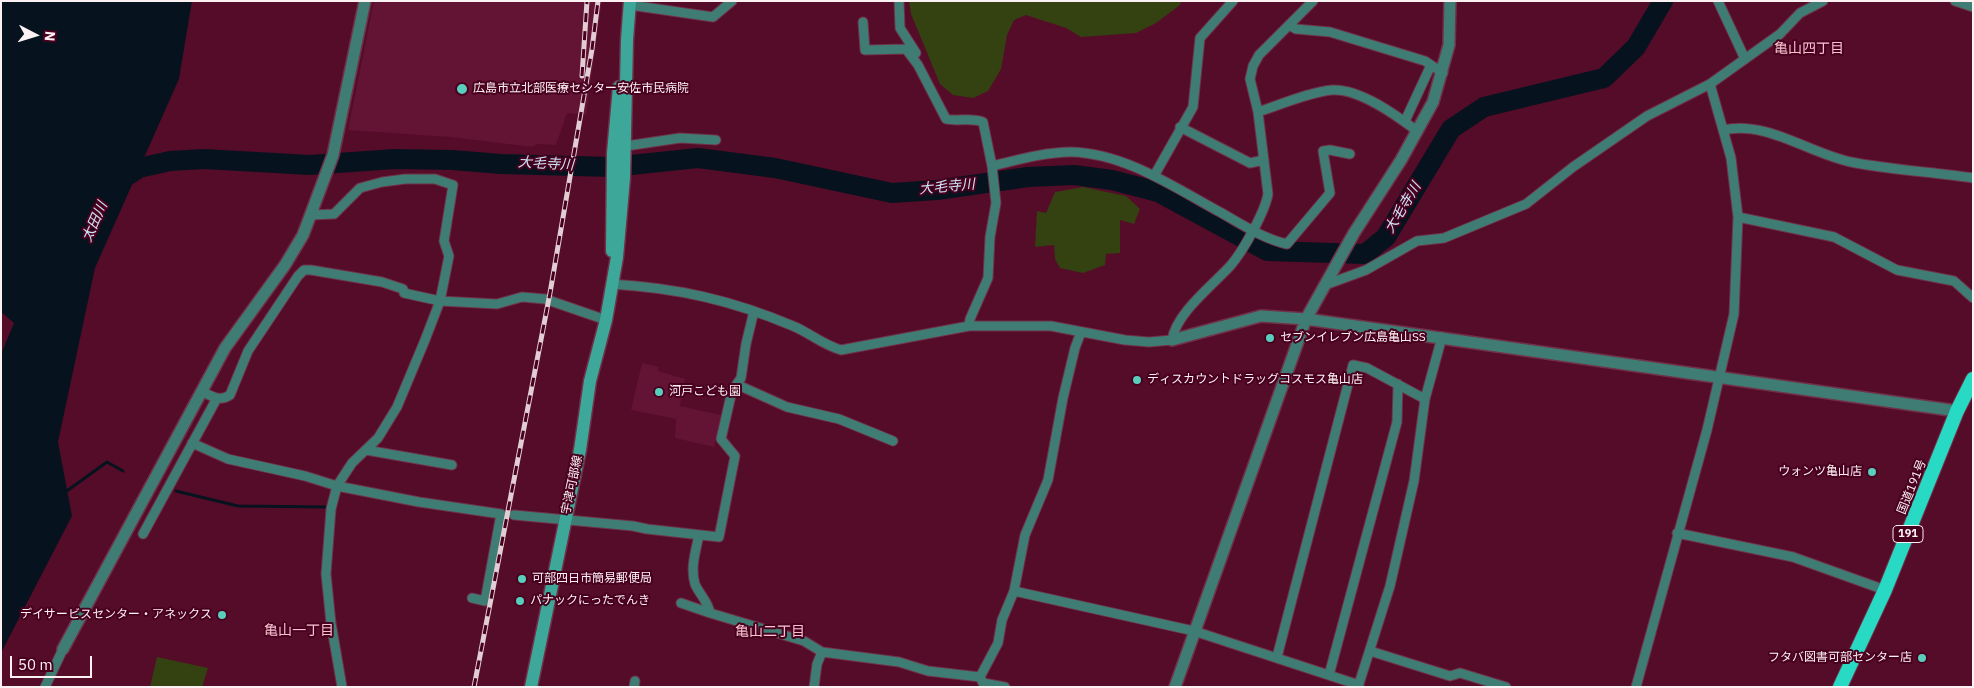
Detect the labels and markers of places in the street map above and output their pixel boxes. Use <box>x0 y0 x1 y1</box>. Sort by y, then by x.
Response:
marker: 広島市立北部医療センター安佐市民病院 <box>455 82 469 96</box>
place label: 広島市立北部医療センター安佐市民病院 <box>473 82 689 96</box>
place label: セブンイレブン広島亀山SS <box>1280 331 1426 345</box>
marker: セブンイレブン広島亀山SS <box>1264 332 1276 344</box>
place label: ディスカウントドラッグコスモス亀山店 <box>1147 373 1363 387</box>
marker: ディスカウントドラッグコスモス亀山店 <box>1131 374 1143 386</box>
place label: 河戸こども園 <box>669 385 741 399</box>
marker: 河戸こども園 <box>653 386 665 398</box>
place label: ウォンツ亀山店 <box>1778 465 1862 479</box>
marker: ウォンツ亀山店 <box>1866 466 1878 478</box>
place label: 可部四日市簡易郵便局 <box>532 572 652 586</box>
marker: 可部四日市簡易郵便局 <box>516 573 528 585</box>
place label: パナックにったでんき <box>530 594 650 608</box>
marker: パナックにったでんき <box>514 595 526 607</box>
place label: デイサービスセンター・アネックス <box>20 608 212 622</box>
marker: デイサービスセンター・アネックス <box>216 609 228 621</box>
place label: フタバ図書可部センター店 <box>1768 651 1912 665</box>
marker: フタバ図書可部センター店 <box>1916 652 1928 664</box>

